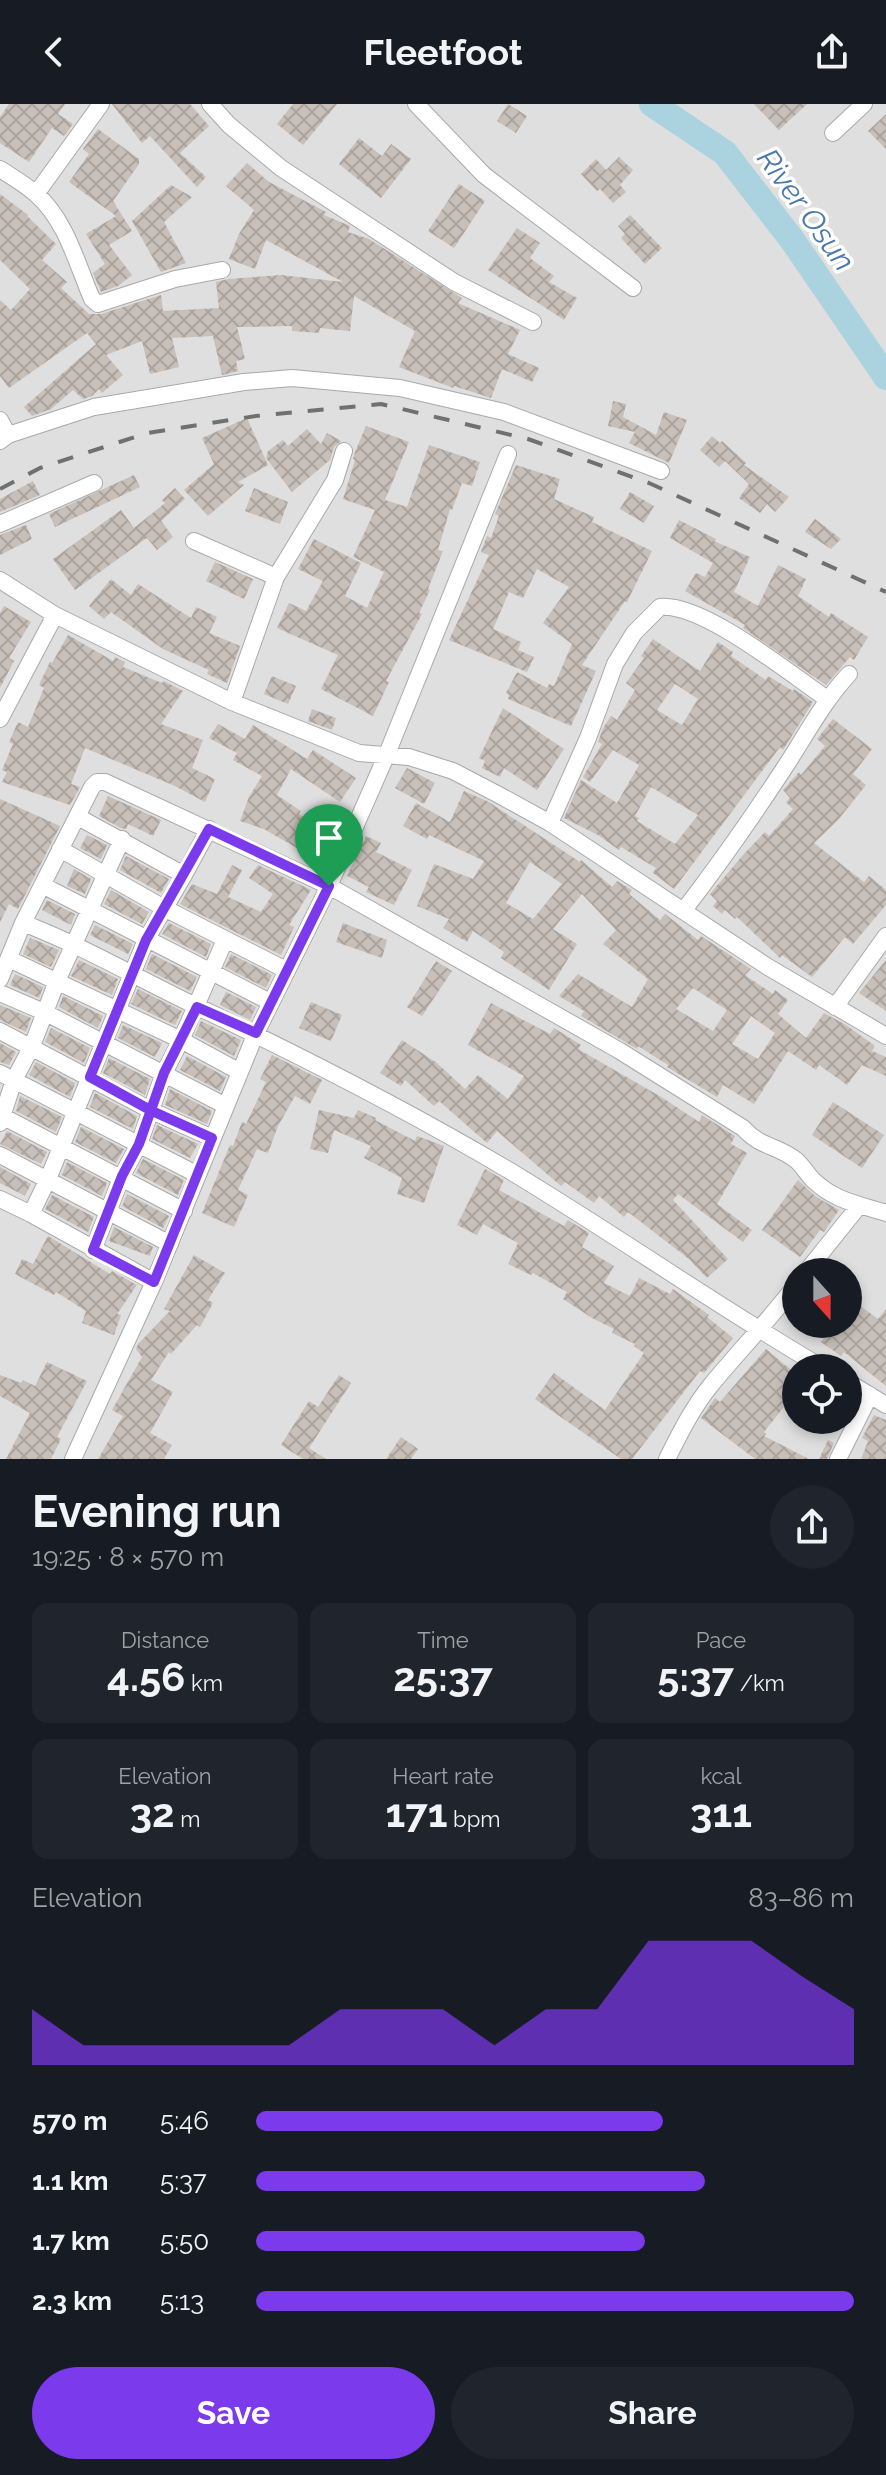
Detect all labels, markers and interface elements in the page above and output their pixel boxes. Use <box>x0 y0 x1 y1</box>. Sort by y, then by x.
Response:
icon: back <box>32 30 76 74</box>
icon: share <box>810 30 854 74</box>
text: Fleetfoot <box>363 31 523 73</box>
water label: River Osun <box>750 142 862 278</box>
pin <box>295 804 363 886</box>
icon: arrive <box>307 816 351 860</box>
north arrow <box>782 1258 862 1338</box>
map controls <box>782 1258 862 1434</box>
button: locate <box>782 1354 862 1434</box>
button: share <box>770 1485 854 1569</box>
text: Evening run <box>32 1486 281 1537</box>
text: 19:25 · 8 × 570 m <box>32 1542 224 1572</box>
text: Distance <box>121 1627 209 1653</box>
text: Time <box>417 1627 469 1653</box>
text: Pace <box>696 1627 746 1653</box>
text: 4.56 <box>107 1653 185 1700</box>
text: 25:37 <box>393 1653 493 1700</box>
text: 5:37 <box>657 1653 734 1700</box>
text: km <box>185 1670 223 1696</box>
text: /km <box>734 1670 785 1696</box>
text: Elevation <box>118 1763 212 1789</box>
text: Heart rate <box>392 1763 494 1789</box>
text: kcal <box>700 1763 742 1789</box>
text: 32 <box>130 1789 175 1836</box>
text: 171 <box>386 1789 447 1836</box>
text: 311 <box>690 1789 752 1836</box>
text: m <box>175 1806 200 1832</box>
text: bpm <box>447 1806 500 1832</box>
text: Elevation <box>32 1883 142 1913</box>
text: 83–86 m <box>748 1883 854 1913</box>
text: 570 m <box>32 2106 107 2136</box>
text: 5:46 <box>160 2106 209 2136</box>
text: 1.1 km <box>32 2166 109 2196</box>
text: 5:37 <box>160 2166 207 2196</box>
text: 1.7 km <box>32 2226 110 2256</box>
text: 5:50 <box>160 2226 209 2256</box>
text: 2.3 km <box>32 2286 112 2316</box>
text: 5:13 <box>160 2286 204 2316</box>
button: Save <box>32 2367 435 2459</box>
button: Share <box>451 2367 854 2459</box>

